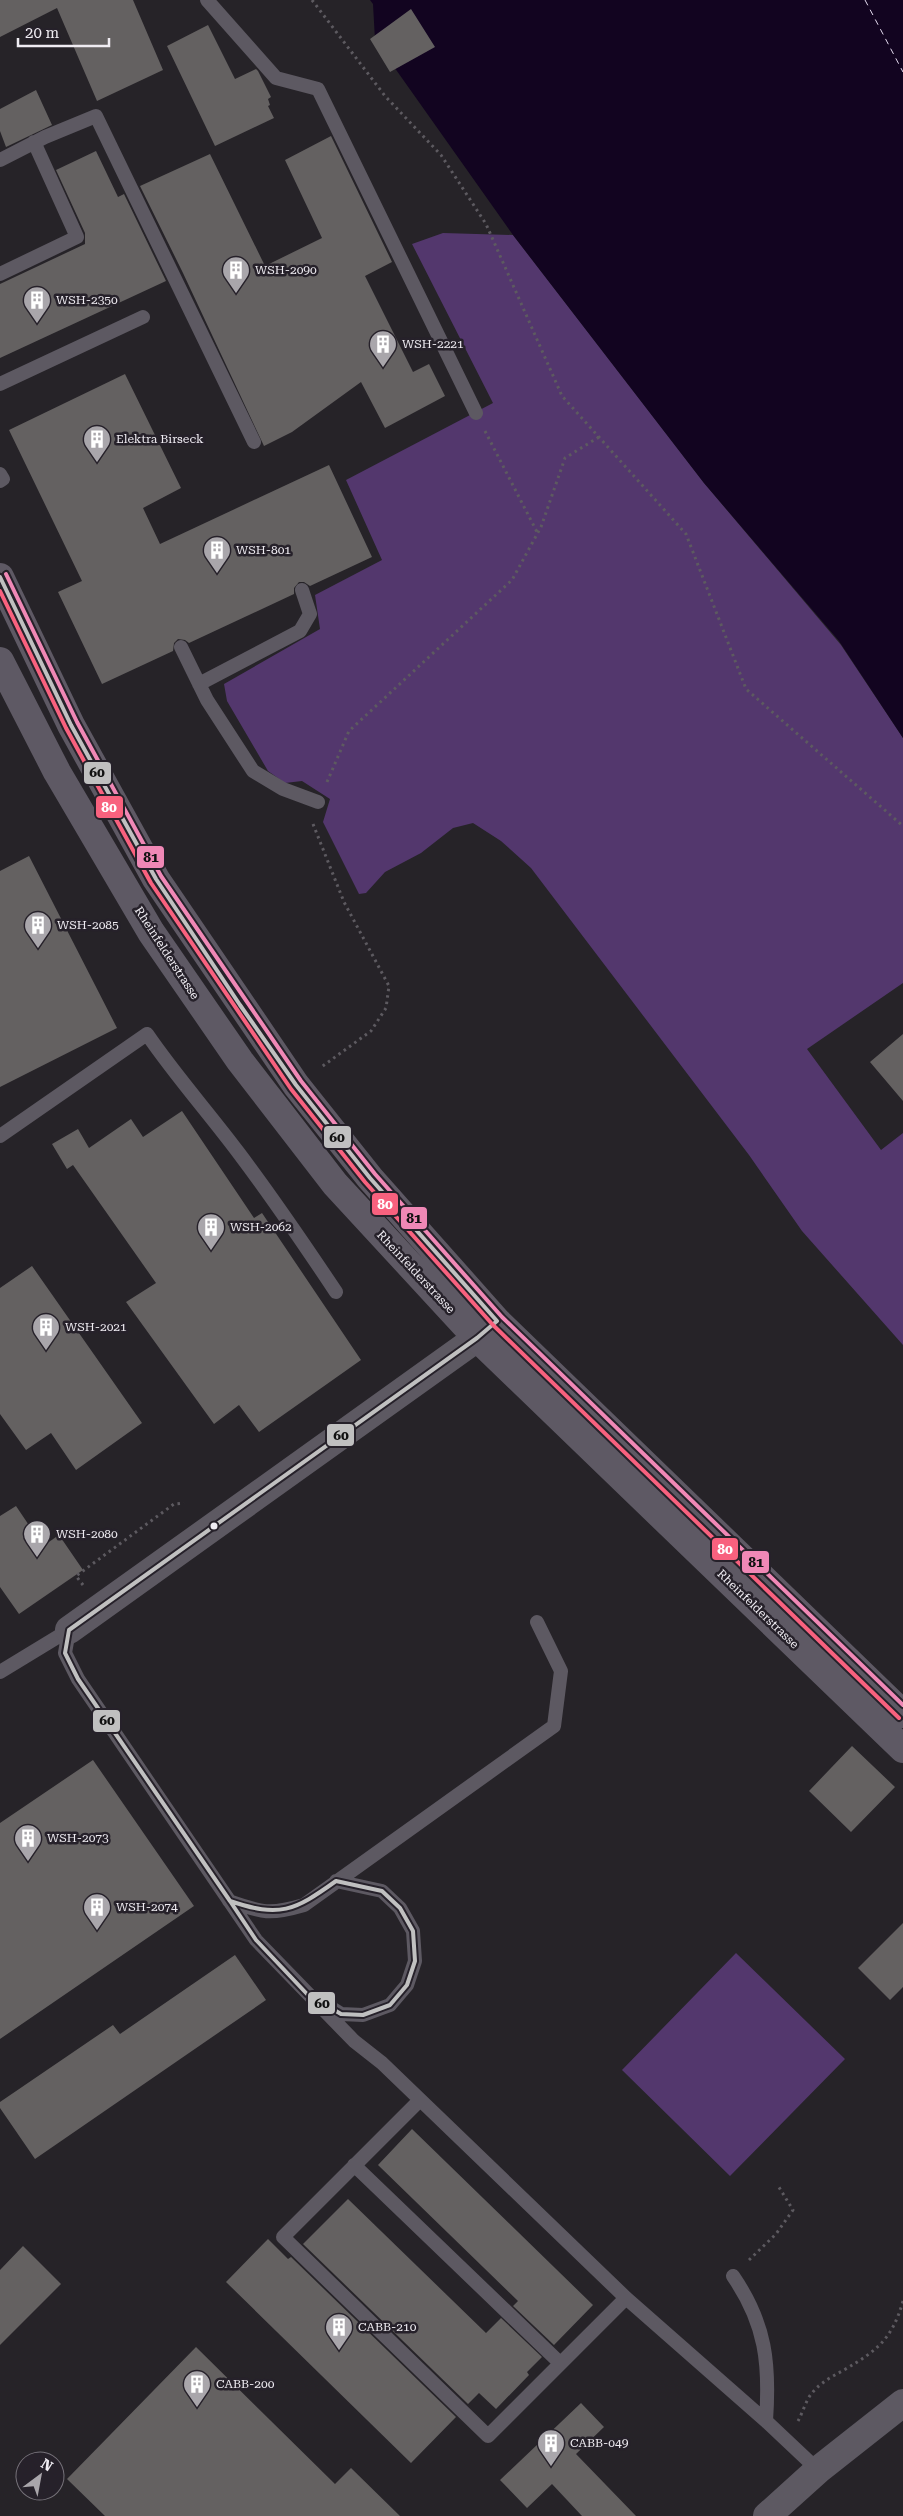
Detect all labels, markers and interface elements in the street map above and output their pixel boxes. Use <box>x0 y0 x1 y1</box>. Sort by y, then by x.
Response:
scale bar <box>18 15 109 47</box>
text: 20 m <box>25 24 60 42</box>
building icon: WSH-2090 <box>221 255 251 294</box>
place label: WSH-2090 <box>255 263 317 277</box>
building icon: WSH-2350 <box>22 285 52 324</box>
place label: WSH-2350 <box>56 293 118 307</box>
building icon: WSH-2221 <box>368 329 398 368</box>
place label: WSH-2221 <box>402 337 464 351</box>
building icon: Elektra Birseck <box>82 424 112 463</box>
place label: Elektra Birseck <box>116 432 204 446</box>
building icon: WSH-801 <box>202 535 232 574</box>
place label: WSH-801 <box>236 543 291 557</box>
line badge: 60 <box>83 761 112 785</box>
text: 60 <box>89 764 105 780</box>
line badge: 80 <box>95 795 124 819</box>
text: 80 <box>101 799 117 815</box>
line badge: 81 <box>136 845 165 869</box>
text: 81 <box>143 849 159 865</box>
street label: Rheinfelderstrasse <box>132 904 202 1002</box>
building icon: WSH-2085 <box>23 910 53 949</box>
place label: WSH-2085 <box>57 918 119 932</box>
line badge: 60 <box>323 1125 352 1149</box>
text: 60 <box>329 1129 345 1145</box>
line badge: 80 <box>371 1192 399 1216</box>
text: 80 <box>377 1196 393 1212</box>
line badge: 81 <box>400 1206 428 1230</box>
text: 81 <box>406 1210 422 1226</box>
building icon: WSH-2062 <box>196 1212 226 1251</box>
place label: WSH-2062 <box>230 1220 292 1234</box>
street label: Rheinfelderstrasse <box>374 1228 458 1316</box>
building icon: WSH-2021 <box>31 1312 61 1351</box>
place label: WSH-2021 <box>65 1320 127 1334</box>
line badge: 60 <box>326 1423 355 1447</box>
text: 60 <box>333 1427 349 1443</box>
building icon: WSH-2080 <box>22 1519 52 1558</box>
unlabelled marker <box>209 1521 219 1531</box>
place label: WSH-2080 <box>56 1527 118 1541</box>
line badge: 80 <box>711 1537 739 1561</box>
text: 80 <box>717 1541 733 1557</box>
line badge: 81 <box>741 1550 770 1574</box>
text: 81 <box>748 1554 764 1570</box>
street label: Rheinfelderstrasse <box>714 1567 802 1652</box>
line badge: 60 <box>92 1709 121 1733</box>
text: 60 <box>99 1712 115 1728</box>
building icon: WSH-2073 <box>13 1823 43 1862</box>
place label: WSH-2073 <box>47 1831 109 1845</box>
building icon: WSH-2074 <box>82 1892 112 1931</box>
place label: WSH-2074 <box>116 1900 178 1914</box>
line badge: 60 <box>307 1991 336 2015</box>
text: 60 <box>314 1995 330 2011</box>
building icon: CABB-210 <box>324 2312 354 2351</box>
place label: CABB-210 <box>358 2320 417 2334</box>
building icon: CABB-200 <box>182 2369 212 2408</box>
place label: CABB-200 <box>216 2377 275 2391</box>
building icon: CABB-049 <box>536 2428 566 2467</box>
place label: CABB-049 <box>570 2436 629 2450</box>
north arrow <box>15 2451 65 2501</box>
text: N <box>38 2455 56 2475</box>

